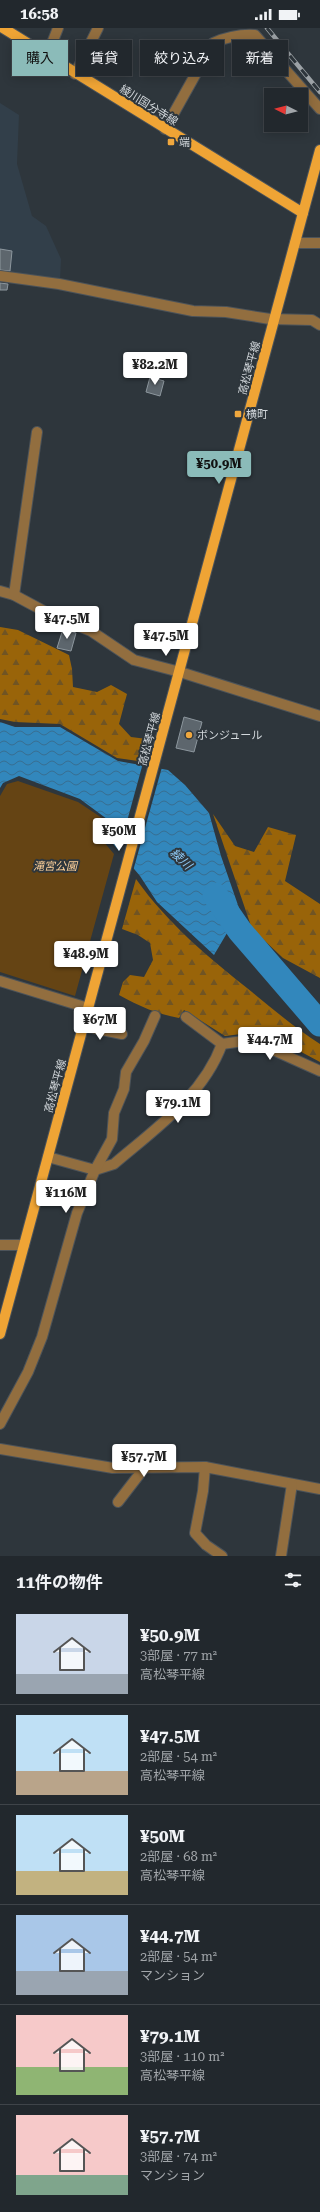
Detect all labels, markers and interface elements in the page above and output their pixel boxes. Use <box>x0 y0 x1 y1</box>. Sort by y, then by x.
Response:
text: 16:58 <box>20 5 58 23</box>
chip: 購入 <box>12 40 68 76</box>
chip: 賃貸 <box>76 40 132 76</box>
chip: 絞り込み <box>140 40 224 76</box>
chip: 新着 <box>232 40 288 76</box>
street label: 綾川国分寺線 <box>117 82 180 128</box>
north arrow <box>264 88 308 132</box>
map controls <box>264 88 308 132</box>
place label: 端 <box>179 136 190 149</box>
marker: 端 <box>166 137 176 147</box>
street label: 高松琴平線 <box>236 340 263 396</box>
pin: ¥82.2M <box>122 352 188 386</box>
text: ¥82.2M <box>132 357 178 372</box>
place label: 横町 <box>246 408 268 421</box>
marker: 横町 <box>233 409 243 419</box>
pin: ¥50.9M <box>186 451 252 485</box>
text: ¥50.9M <box>196 456 242 471</box>
pin: ¥47.5M <box>34 606 100 640</box>
text: ¥47.5M <box>44 611 90 626</box>
pin: ¥47.5M <box>133 623 199 657</box>
text: ¥47.5M <box>143 628 189 643</box>
street label: 高松琴平線 <box>136 711 163 767</box>
place label: ボンジュール <box>197 729 262 742</box>
marker: ボンジュール <box>184 730 194 740</box>
pin: ¥50M <box>95 818 143 852</box>
text: ¥50M <box>102 823 136 838</box>
water label: 綾川 <box>167 846 196 874</box>
park label: 滝宮公園 <box>33 860 79 873</box>
pin: ¥48.9M <box>53 941 119 975</box>
text: ¥48.9M <box>63 946 109 961</box>
pin: ¥67M <box>76 1007 124 1041</box>
text: ¥67M <box>83 1012 117 1027</box>
pin: ¥44.7M <box>237 1027 303 1061</box>
text: ¥44.7M <box>247 1032 293 1047</box>
street label: 高松琴平線 <box>42 1058 69 1114</box>
pin: ¥79.1M <box>145 1090 211 1124</box>
text: ¥79.1M <box>155 1095 201 1110</box>
pin: ¥116M <box>38 1180 94 1214</box>
text: ¥116M <box>45 1185 87 1200</box>
pin: ¥57.7M <box>111 1444 177 1478</box>
text: ¥57.7M <box>121 1449 167 1464</box>
icon: filters <box>282 1569 304 1591</box>
text: 11件の物件 <box>16 1572 103 1592</box>
text: ¥50.9M <box>140 1625 200 1645</box>
icon: home <box>48 1630 96 1678</box>
text: 3部屋 · 77 m² <box>140 1648 217 1663</box>
text: 高松琴平線 <box>140 1667 205 1682</box>
text: ¥47.5M <box>140 1726 200 1746</box>
icon: home <box>48 1731 96 1779</box>
text: 2部屋 · 54 m² <box>140 1749 217 1764</box>
text: 高松琴平線 <box>140 1768 205 1783</box>
text: ¥50M <box>140 1826 185 1846</box>
icon: home <box>48 1831 96 1879</box>
text: 2部屋 · 68 m² <box>140 1849 217 1864</box>
text: 高松琴平線 <box>140 1868 205 1883</box>
text: ¥44.7M <box>140 1926 200 1946</box>
icon: home <box>48 1931 96 1979</box>
text: 2部屋 · 54 m² <box>140 1949 217 1964</box>
text: マンション <box>140 1968 205 1983</box>
text: ¥79.1M <box>140 2026 200 2046</box>
icon: home <box>48 2031 96 2079</box>
text: 3部屋 · 110 m² <box>140 2049 224 2064</box>
text: 高松琴平線 <box>140 2068 205 2083</box>
text: ¥57.7M <box>140 2126 200 2146</box>
icon: home <box>48 2131 96 2179</box>
text: 3部屋 · 74 m² <box>140 2149 217 2164</box>
text: マンション <box>140 2168 205 2183</box>

